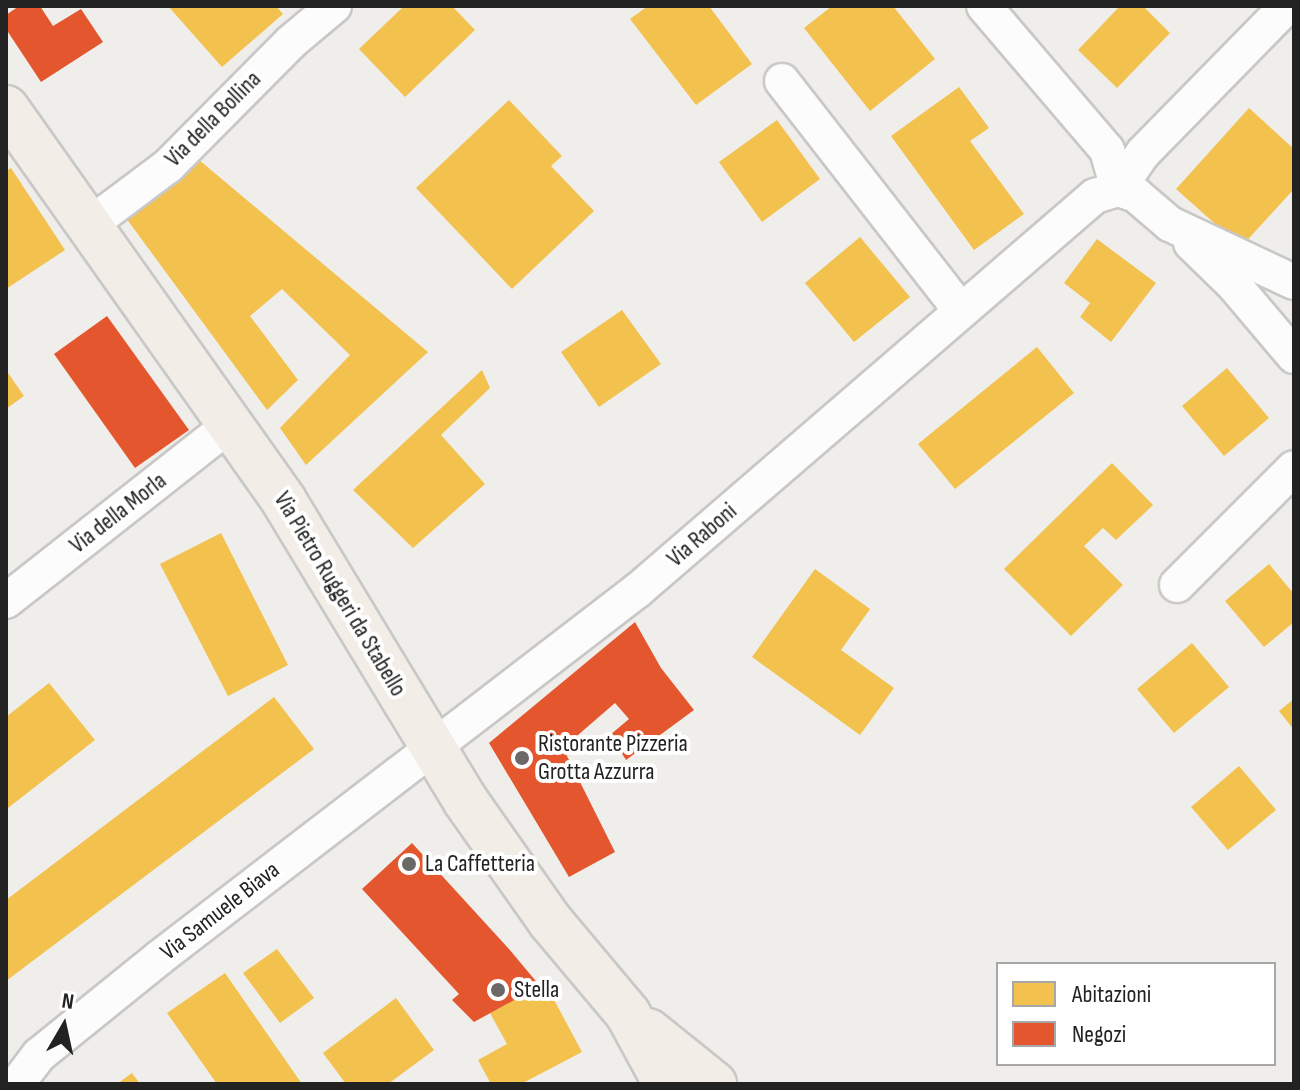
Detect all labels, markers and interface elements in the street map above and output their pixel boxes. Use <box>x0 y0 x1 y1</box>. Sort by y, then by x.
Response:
street label: Via della Bollina <box>159 65 267 173</box>
street label: Via della Morla <box>64 466 172 560</box>
street label: Via Pietro Ruggeri da Stabello <box>268 487 412 701</box>
street label: Via Raboni <box>661 497 743 573</box>
place label: Ristorante Pizzeria Grotta Azzurra <box>538 730 688 786</box>
marker: Ristorante Pizzeria Grotta Azzurra <box>513 749 531 767</box>
place label: La Caffetteria <box>425 850 535 878</box>
marker: La Caffetteria <box>400 855 418 873</box>
street label: Via Samuele Biava <box>155 856 285 966</box>
legend <box>996 962 1276 1066</box>
place label: Stella <box>514 976 559 1004</box>
text: Abitazioni <box>1072 980 1151 1009</box>
marker: Stella <box>489 981 507 999</box>
north arrow <box>24 986 104 1066</box>
text: N <box>60 988 76 1016</box>
text: Negozi <box>1072 1020 1126 1049</box>

